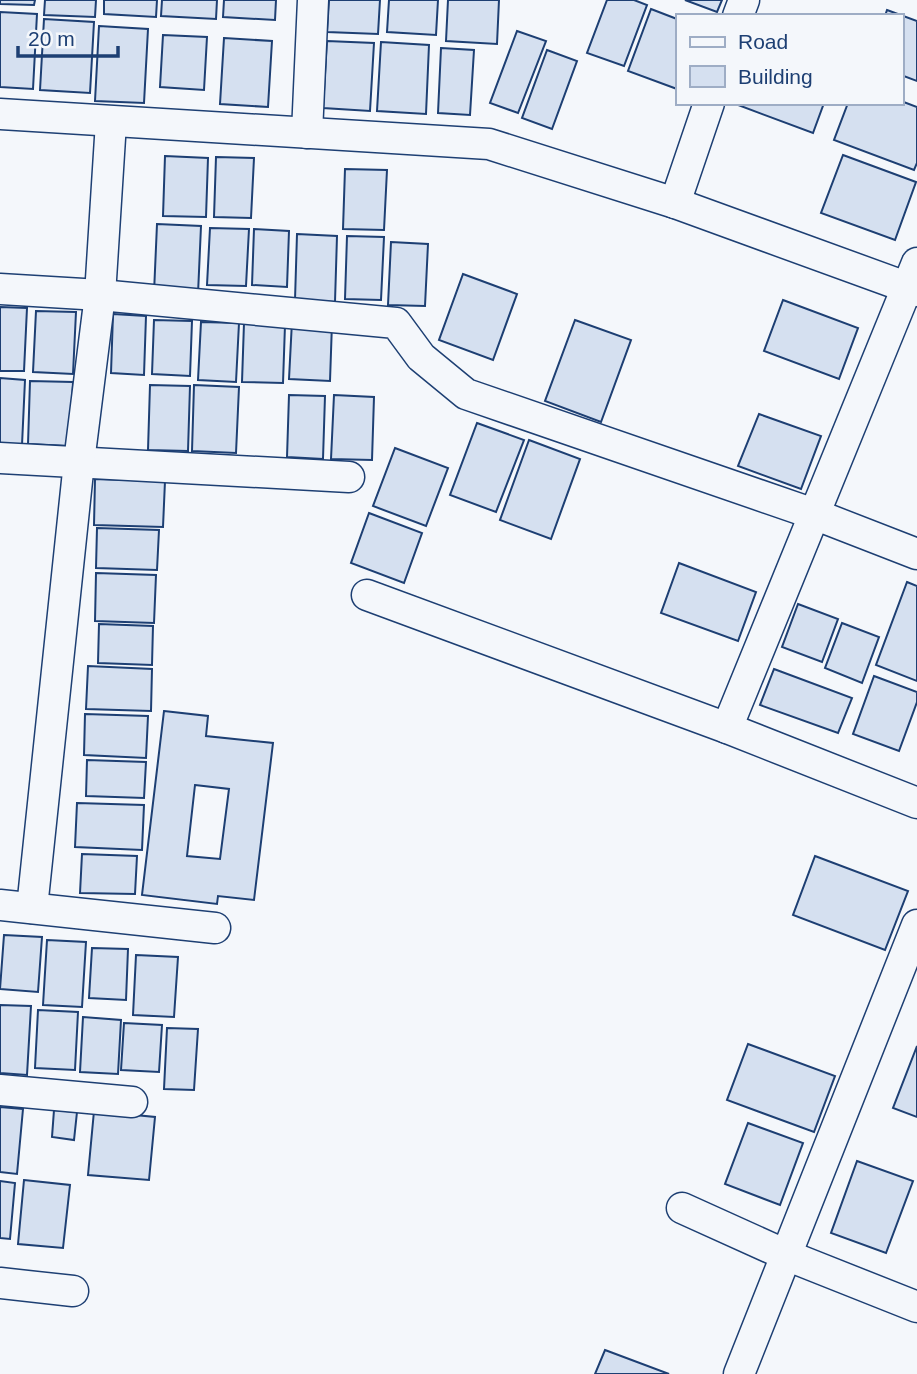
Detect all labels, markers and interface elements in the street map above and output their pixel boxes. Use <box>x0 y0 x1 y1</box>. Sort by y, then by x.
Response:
scale bar <box>18 14 117 58</box>
legend <box>676 14 903 105</box>
text: 20 m <box>28 27 75 50</box>
text: Road <box>738 30 788 53</box>
text: Building <box>738 65 813 88</box>

